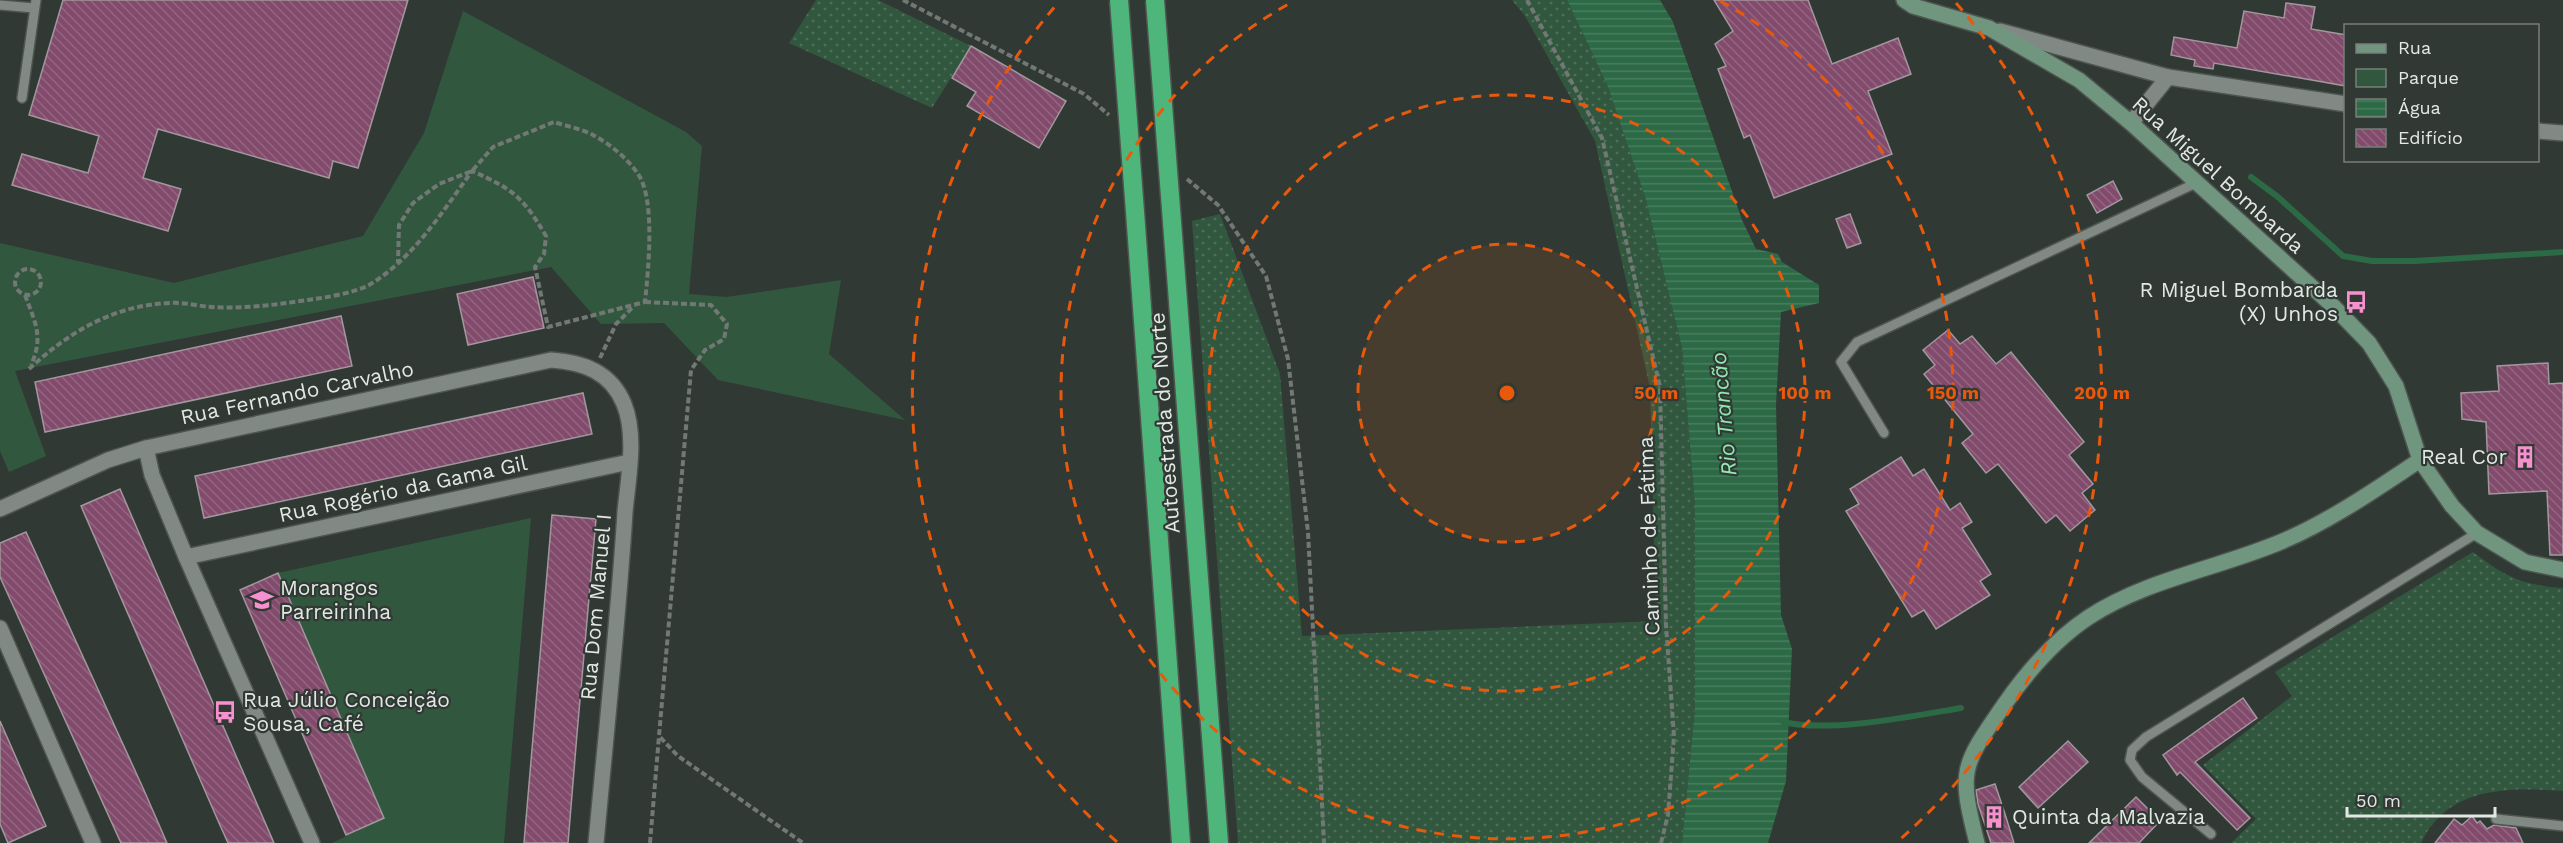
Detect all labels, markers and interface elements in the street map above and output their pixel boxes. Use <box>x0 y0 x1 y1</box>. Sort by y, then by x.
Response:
legend <box>2344 24 2539 162</box>
text: Rua <box>2398 37 2431 58</box>
text: Parque <box>2398 67 2459 88</box>
street label: Rua Miguel Bombarda <box>2127 91 2309 258</box>
text: Água <box>2398 97 2441 118</box>
text: Edifício <box>2398 127 2463 148</box>
place label: R Miguel Bombarda (X) Unhos <box>2140 277 2338 326</box>
bus stop icon: R Miguel Bombarda (X) Unhos <box>2343 289 2369 315</box>
street label: Autoestrada do Norte <box>1144 312 1185 534</box>
water label: Rio Trancão <box>1706 351 1741 477</box>
street label: Rua Fernando Carvalho <box>178 356 416 429</box>
text: 50 m <box>1634 382 1678 403</box>
text: 100 m <box>1778 382 1832 403</box>
text: 150 m <box>1927 382 1979 403</box>
text: 200 m <box>2074 382 2130 403</box>
centre of rings <box>1497 383 1517 403</box>
street label: Caminho de Fátima <box>1633 436 1664 636</box>
place label: Real Cor <box>2421 444 2507 469</box>
building icon: Real Cor <box>2512 444 2538 470</box>
street label: Rua Rogério da Gama Gil <box>276 450 530 527</box>
street label: Rua Dom Manuel I <box>575 513 616 701</box>
place label: Morangos Parreirinha <box>280 575 391 624</box>
school or university icon: Morangos Parreirinha <box>249 587 275 613</box>
place label: Rua Júlio Conceição Sousa, Café <box>243 687 450 736</box>
bus stop icon: Rua Júlio Conceição Sousa, Café <box>212 699 238 725</box>
scale bar <box>2347 780 2496 818</box>
text: 50 m <box>2356 790 2401 811</box>
building icon: Quinta da Malvazia <box>1981 804 2007 830</box>
place label: Quinta da Malvazia <box>2012 804 2205 829</box>

